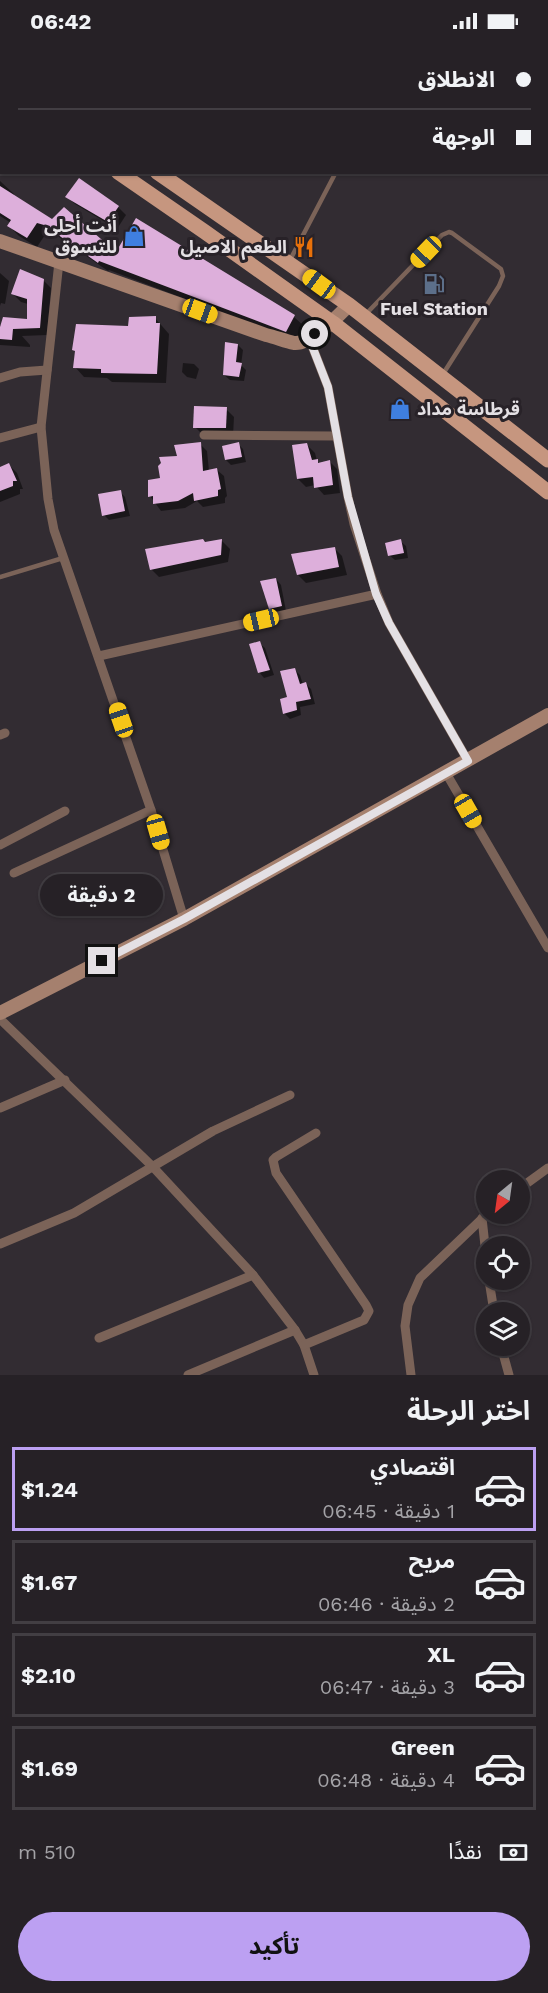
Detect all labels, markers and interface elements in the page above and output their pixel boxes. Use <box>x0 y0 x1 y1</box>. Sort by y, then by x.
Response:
text: 06:42 <box>30 9 91 34</box>
text: الانطلاق <box>418 67 495 92</box>
text: الوجهة <box>432 125 495 150</box>
place label: أنت أحلى للتسوق <box>44 213 117 257</box>
shop icon: أنت أحلى للتسوق <box>122 224 146 248</box>
car <box>407 233 445 271</box>
restaurant icon: الطعم الاصيل <box>292 235 316 259</box>
place label: الطعم الاصيل <box>181 236 287 260</box>
car <box>299 266 339 302</box>
fuel station icon: Fuel Station <box>422 272 446 296</box>
car <box>180 296 220 326</box>
place label: Fuel Station <box>380 298 488 319</box>
route start <box>301 320 328 347</box>
shop icon: قرطاسة مداد <box>388 397 412 421</box>
place label: قرطاسة مداد <box>417 398 520 420</box>
car <box>241 607 281 633</box>
car <box>107 700 135 740</box>
car <box>451 791 485 831</box>
car <box>144 812 172 852</box>
callout: 2 دقيقة <box>40 874 164 916</box>
text: 2 دقيقة <box>68 883 135 907</box>
route end <box>88 947 115 974</box>
north arrow <box>476 1170 530 1224</box>
map controls <box>476 1170 530 1356</box>
button: locate <box>476 1236 530 1290</box>
button: layers <box>476 1302 530 1356</box>
text: اختر الرحلة <box>407 1395 530 1427</box>
text: اقتصادي <box>370 1455 455 1480</box>
icon: car <box>473 1462 527 1516</box>
text: $1.24 <box>21 1477 78 1502</box>
text: 1 دقيقة · 06:45 <box>322 1499 455 1523</box>
text: مريح <box>409 1548 455 1573</box>
icon: car <box>473 1555 527 1609</box>
text: $1.67 <box>21 1570 77 1595</box>
text: 2 دقيقة · 06:46 <box>318 1592 455 1616</box>
text: XL <box>427 1642 455 1667</box>
icon: car <box>473 1648 527 1702</box>
text: $2.10 <box>21 1663 76 1688</box>
text: 3 دقيقة · 06:47 <box>320 1675 455 1699</box>
text: Green <box>391 1735 455 1760</box>
icon: car <box>473 1741 527 1795</box>
text: $1.69 <box>21 1756 78 1781</box>
text: 4 دقيقة · 06:48 <box>317 1768 455 1792</box>
icon: cash <box>497 1836 530 1869</box>
text: نقدًا <box>448 1839 482 1864</box>
text: 510 m <box>18 1840 76 1864</box>
button: تأكيد <box>18 1912 530 1981</box>

